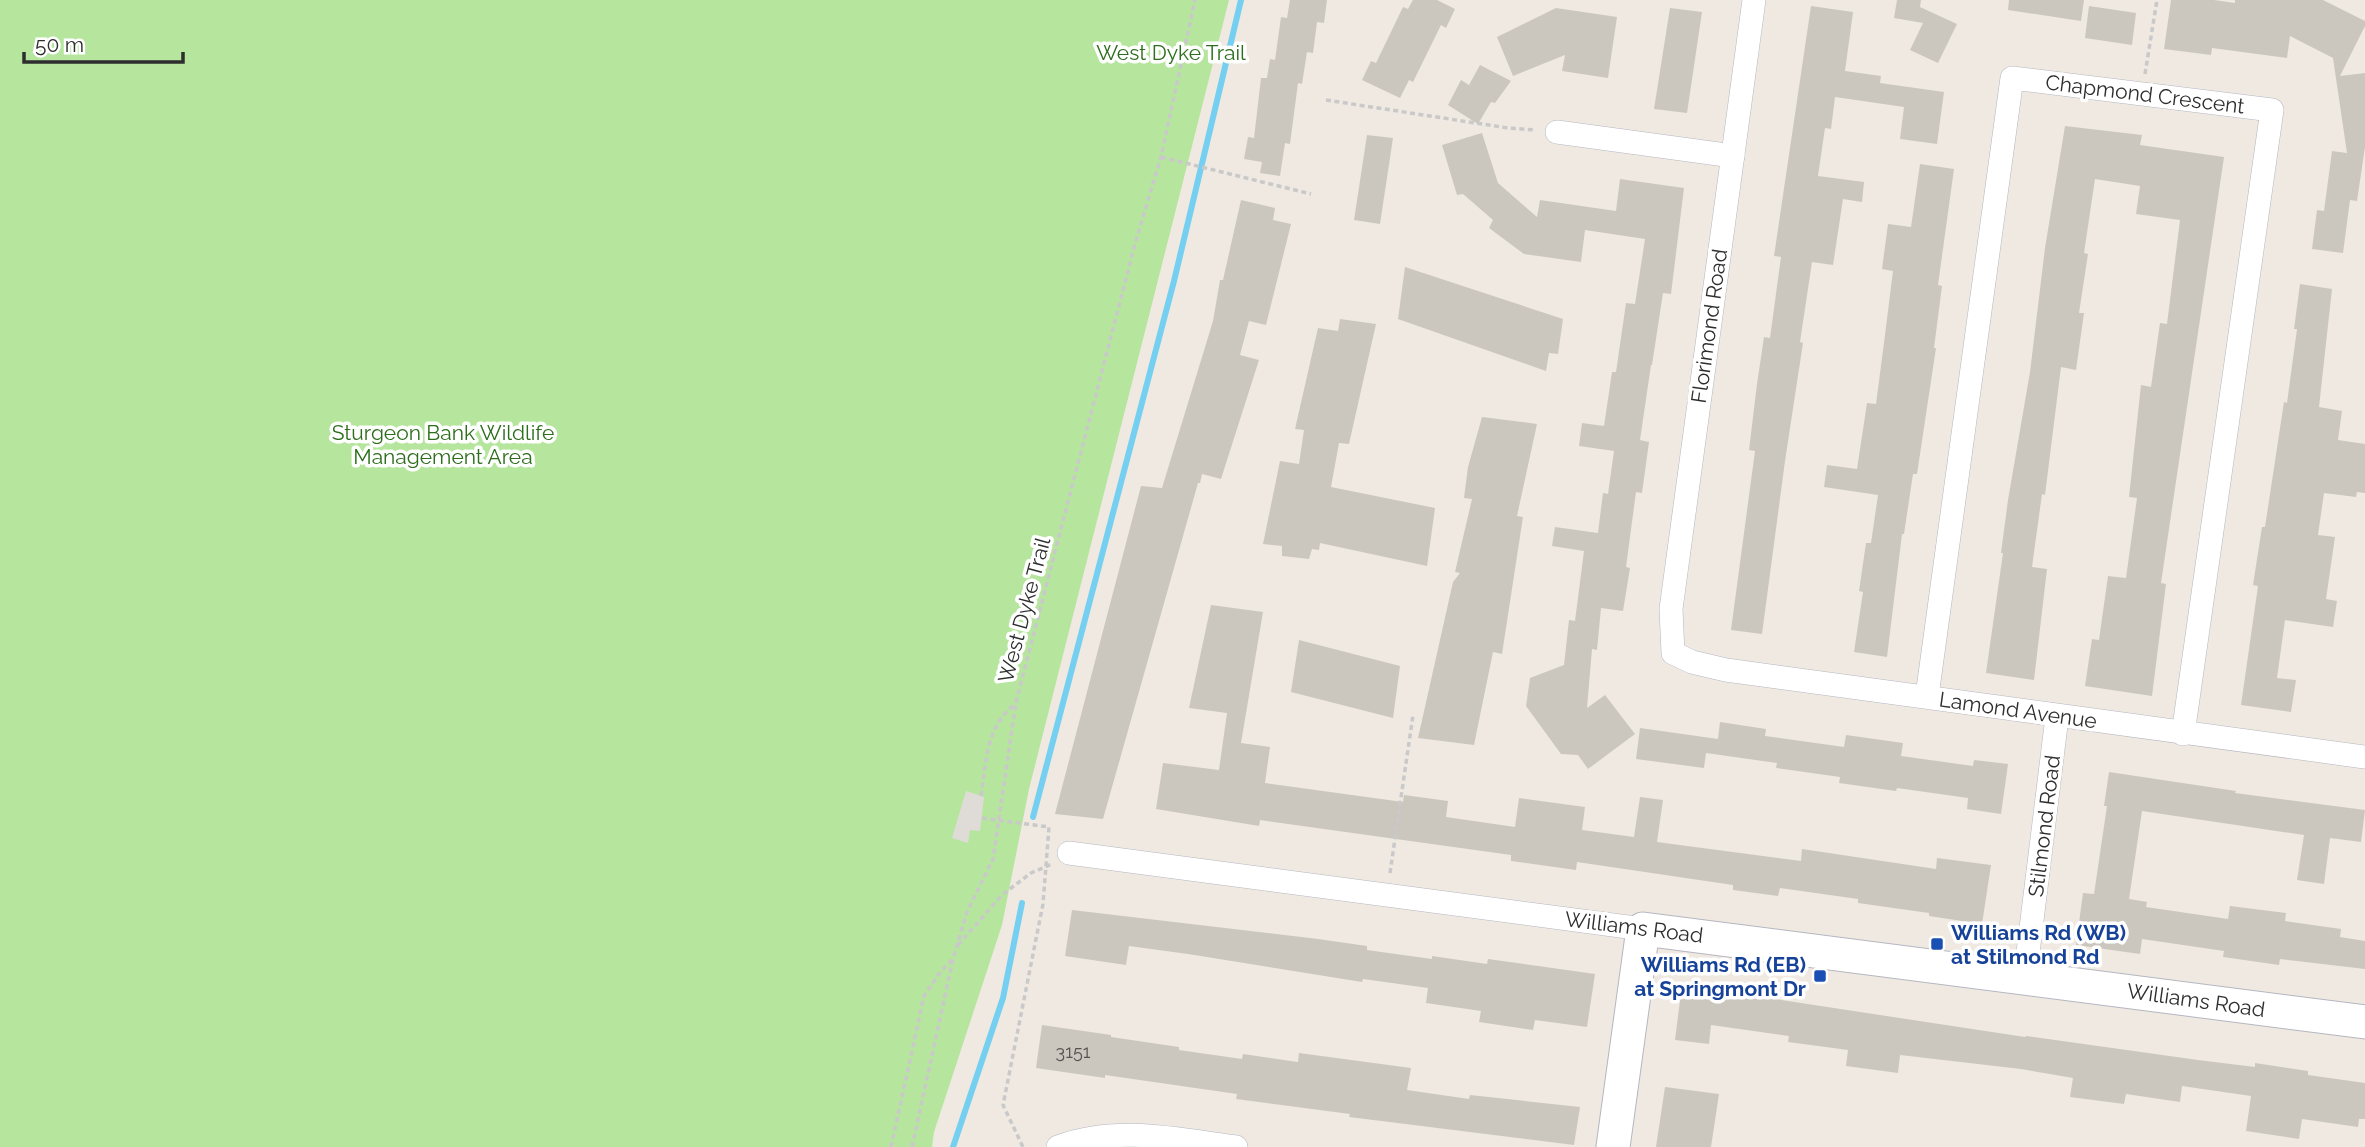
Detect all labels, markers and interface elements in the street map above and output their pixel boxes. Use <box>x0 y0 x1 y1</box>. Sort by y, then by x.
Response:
scale bar <box>24 21 184 65</box>
text: 50 m <box>35 32 84 57</box>
park label: West Dyke Trail <box>1096 40 1246 65</box>
street label: Chapmond Crescent <box>2044 69 2246 119</box>
street label: Florimond Road <box>1686 247 1732 405</box>
park label: Sturgeon Bank Wildlife Management Area <box>332 420 554 469</box>
street label: West Dyke Trail <box>993 534 1055 685</box>
street label: Lamond Avenue <box>1937 687 2099 733</box>
street label: Stilmond Road <box>2023 754 2065 898</box>
street label: Williams Road <box>1563 906 1705 948</box>
place label: Williams Rd (WB) at Stilmond Rd <box>1951 920 2126 969</box>
marker: Williams Rd (WB) at Stilmond Rd <box>1929 936 1945 952</box>
place label: Williams Rd (EB) at Springmont Dr <box>1634 952 1806 1001</box>
marker: Williams Rd (EB) at Springmont Dr <box>1812 968 1828 984</box>
street label: Williams Road <box>2125 978 2267 1022</box>
house number: 3151 <box>1056 1041 1091 1062</box>

